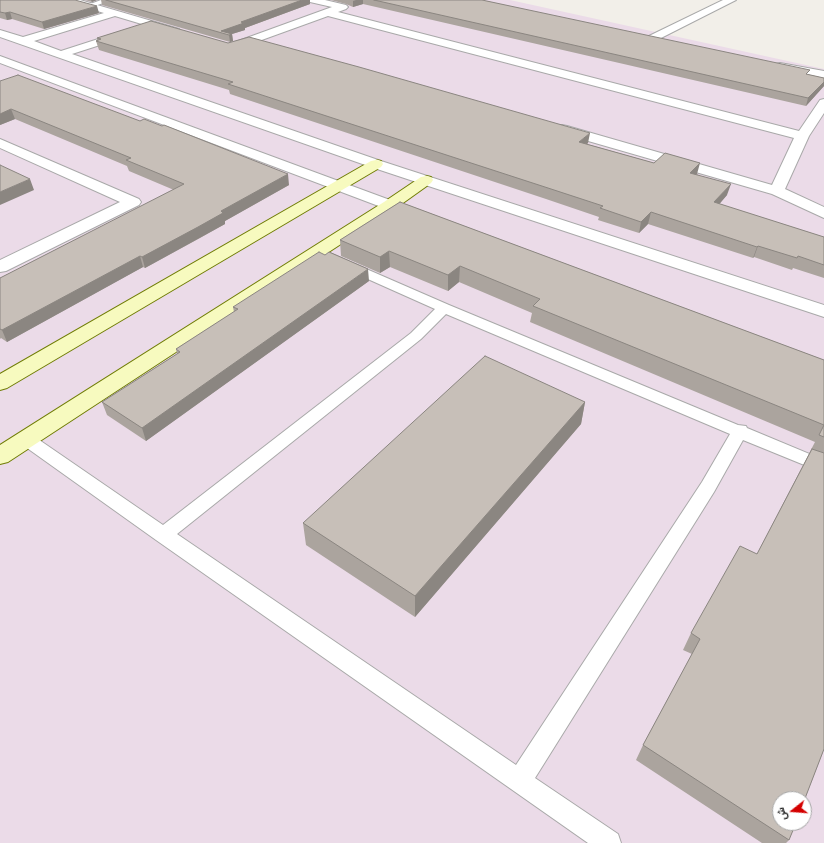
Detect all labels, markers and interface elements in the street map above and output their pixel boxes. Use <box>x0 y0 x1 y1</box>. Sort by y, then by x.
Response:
north arrow <box>772 791 812 831</box>
text: ش <box>773 806 790 823</box>

